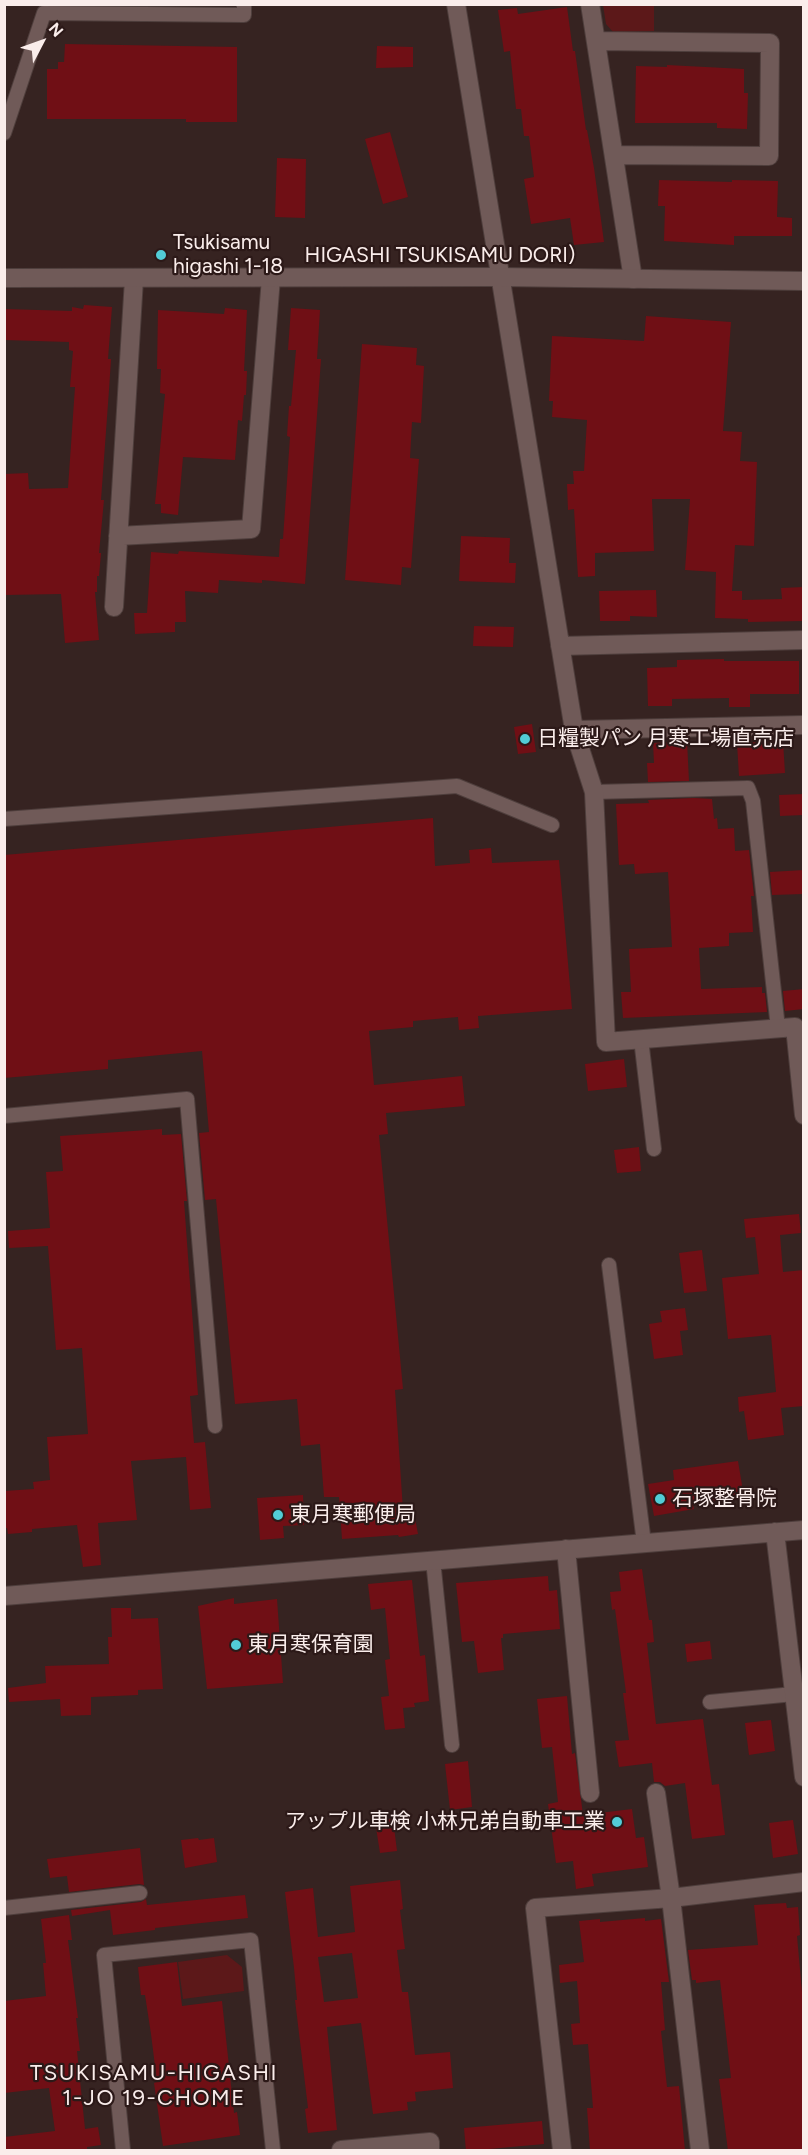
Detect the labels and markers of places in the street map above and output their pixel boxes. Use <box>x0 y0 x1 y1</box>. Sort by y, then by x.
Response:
place label: Tsukisamu higashi 1-18 <box>173 230 283 280</box>
marker: Tsukisamu higashi 1-18 <box>154 248 168 262</box>
place label: 日糧製パン 月寒工場直売店 <box>537 726 794 752</box>
marker: 日糧製パン 月寒工場直売店 <box>518 732 532 746</box>
place label: 石塚整骨院 <box>672 1486 777 1512</box>
marker: 石塚整骨院 <box>653 1492 667 1506</box>
place label: 東月寒郵便局 <box>290 1502 416 1528</box>
marker: 東月寒郵便局 <box>271 1508 285 1522</box>
place label: 東月寒保育園 <box>248 1632 374 1658</box>
marker: 東月寒保育園 <box>229 1638 243 1652</box>
place label: アップル車検 小林兄弟自動車工業 <box>285 1809 605 1835</box>
marker: アップル車検 小林兄弟自動車工業 <box>610 1815 624 1829</box>

